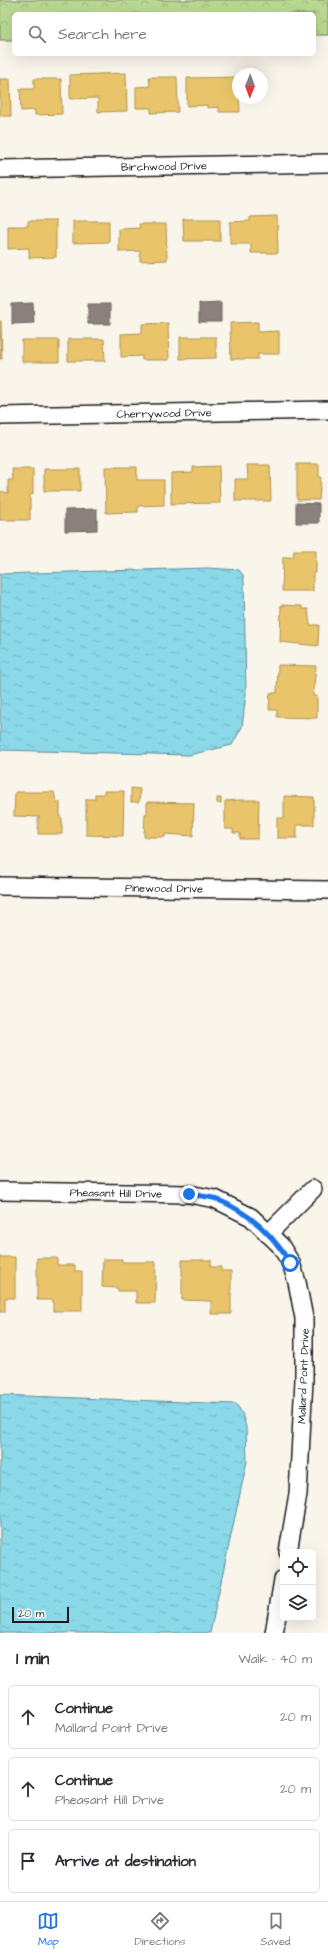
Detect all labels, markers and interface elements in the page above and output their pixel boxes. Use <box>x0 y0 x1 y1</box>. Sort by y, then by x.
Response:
search box <box>12 12 316 56</box>
icon: search <box>26 23 48 45</box>
text: Search here <box>58 24 147 45</box>
north arrow <box>232 68 268 104</box>
street label: Birchwood Drive <box>121 158 207 175</box>
street label: Cherrywood Drive <box>116 405 212 422</box>
street label: Pinewood Drive <box>125 881 203 896</box>
street label: Pheasant Hill Drive <box>70 1185 162 1202</box>
route end <box>180 1185 198 1203</box>
route start <box>281 1254 299 1272</box>
street label: Mallard Point Drive <box>294 1328 313 1424</box>
map controls <box>280 1549 316 1621</box>
button: locate <box>280 1549 316 1585</box>
button: layers <box>280 1585 316 1621</box>
scale bar <box>12 1605 69 1624</box>
text: 20 m <box>18 1606 44 1621</box>
text: 1 min <box>16 1647 49 1671</box>
text: Walk · 40 m <box>239 1650 312 1668</box>
text: Continue <box>55 1698 113 1719</box>
icon: ahead <box>17 1706 39 1728</box>
text: 20 m <box>280 1708 311 1726</box>
text: Mallard Point Drive <box>55 1719 168 1737</box>
text: Continue <box>55 1770 113 1791</box>
icon: ahead <box>17 1778 39 1800</box>
text: 20 m <box>280 1780 311 1798</box>
text: Pheasant Hill Drive <box>55 1791 164 1809</box>
icon: arrive <box>17 1850 39 1872</box>
text: Arrive at destination <box>55 1851 196 1872</box>
tab: Map <box>37 1910 59 1949</box>
tab: Directions <box>134 1910 186 1949</box>
tab: Saved <box>261 1910 291 1949</box>

